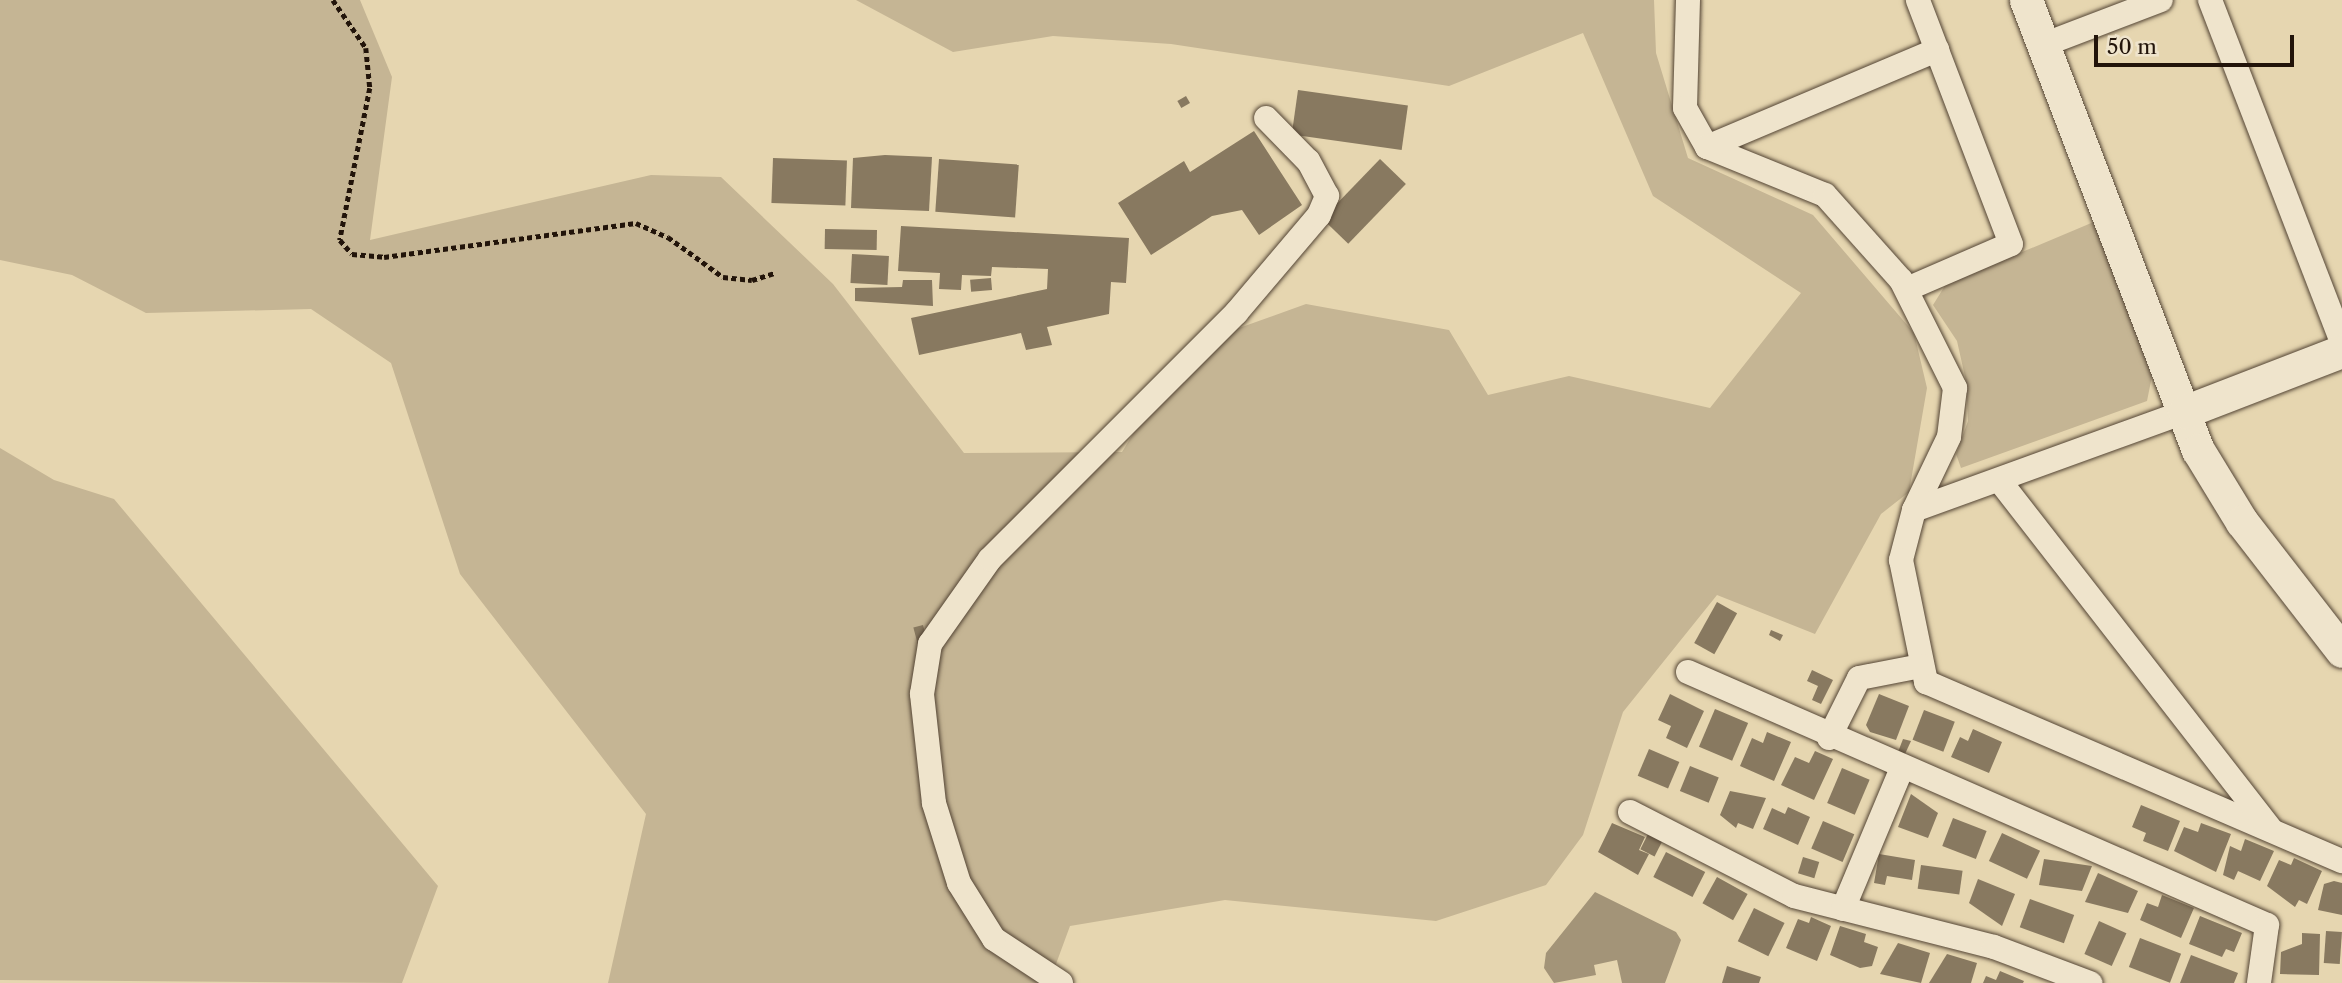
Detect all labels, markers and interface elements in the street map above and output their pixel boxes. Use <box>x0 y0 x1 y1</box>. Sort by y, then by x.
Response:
scale bar <box>2097 21 2296 65</box>
text: 50 m <box>2107 34 2157 59</box>

